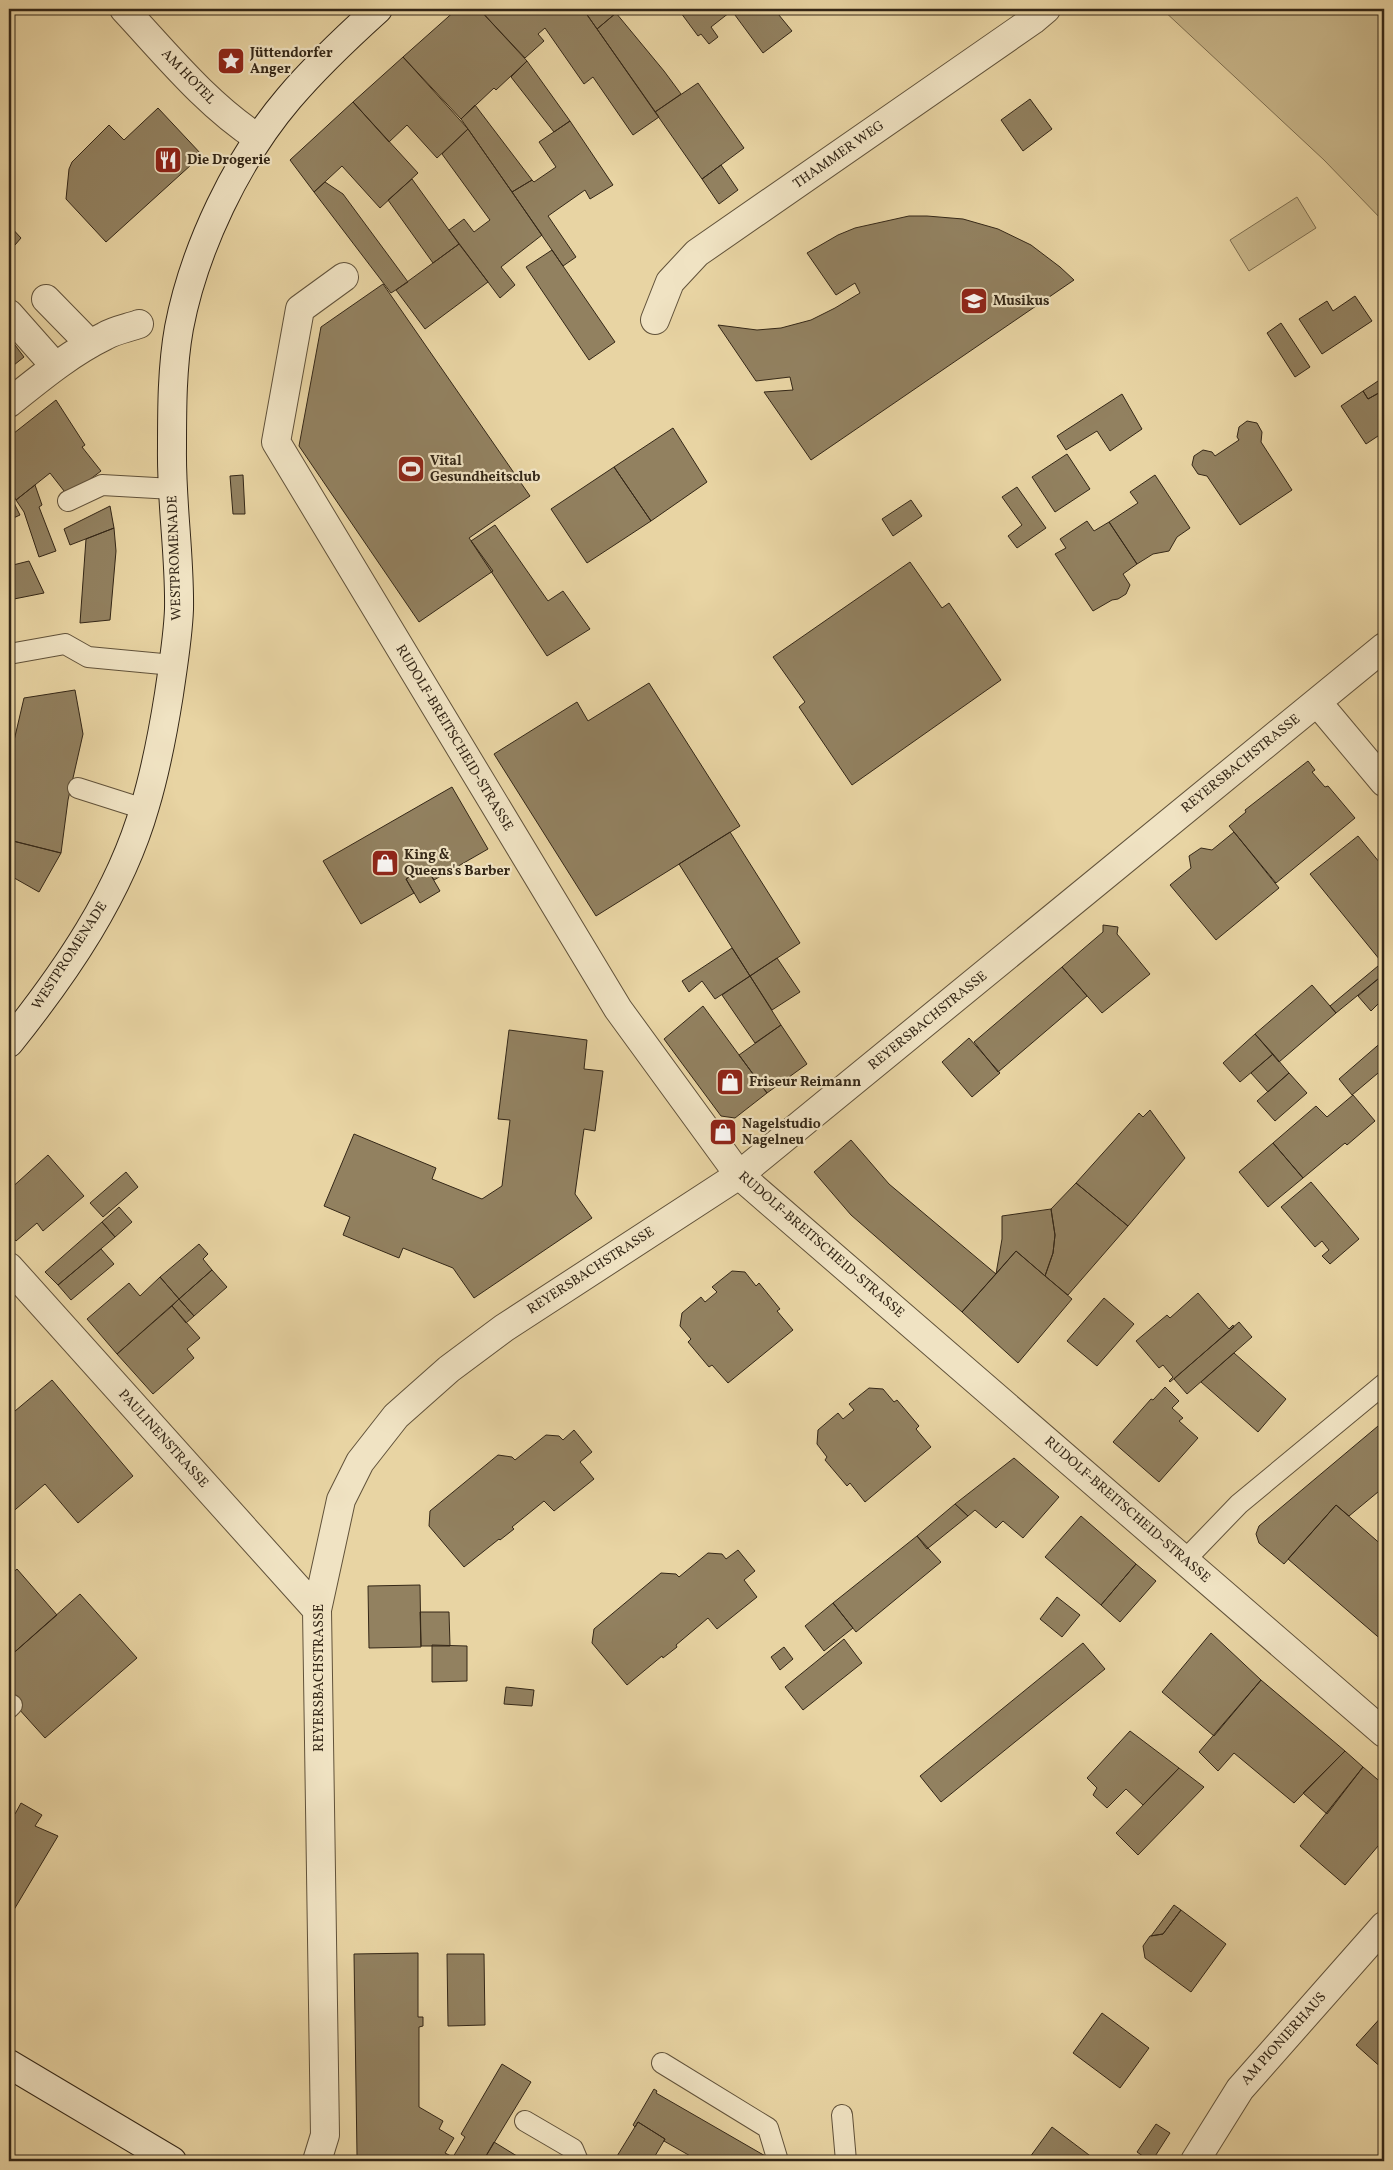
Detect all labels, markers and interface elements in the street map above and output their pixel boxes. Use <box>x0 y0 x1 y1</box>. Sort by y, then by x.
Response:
place label: Jüttendorfer Anger <box>249 44 333 79</box>
street label: AM HOTEL <box>157 45 219 109</box>
place icon: Jüttendorfer Anger <box>216 46 246 76</box>
street label: THAMMER WEG <box>790 116 888 194</box>
restaurant icon: Die Drogerie <box>153 145 183 175</box>
place label: Die Drogerie <box>187 151 270 170</box>
school or university icon: Musikus <box>959 286 989 316</box>
place label: Musikus <box>993 292 1050 311</box>
place label: Vital Gesundheitsclub <box>430 452 540 487</box>
sports icon: Vital Gesundheitsclub <box>396 454 426 484</box>
street label: WESTPROMENADE <box>163 495 187 621</box>
street label: RUDOLF-BREITSCHEID-STRASSE <box>391 641 517 835</box>
street label: REYERSBACHSTRASSE <box>1177 710 1305 818</box>
place label: King & Queens's Barber <box>404 846 511 881</box>
shop icon: King & Queens's Barber <box>370 848 400 878</box>
street label: WESTPROMENADE <box>28 898 112 1014</box>
street label: REYERSBACHSTRASSE <box>864 967 992 1075</box>
shop icon: Friseur Reimann <box>715 1067 745 1097</box>
place label: Friseur Reimann <box>749 1073 861 1092</box>
place label: Nagelstudio Nagelneu <box>742 1115 821 1150</box>
shop icon: Nagelstudio Nagelneu <box>708 1117 738 1147</box>
street label: RUDOLF-BREITSCHEID-STRASSE <box>734 1168 908 1322</box>
street label: REYERSBACHSTRASSE <box>524 1223 658 1319</box>
street label: PAULINENSTRASSE <box>114 1386 212 1492</box>
street label: RUDOLF-BREITSCHEID-STRASSE <box>1040 1433 1214 1587</box>
street label: REYERSBACHSTRASSE <box>310 1604 329 1752</box>
street label: AM PIONIERHAUS <box>1237 1988 1331 2090</box>

